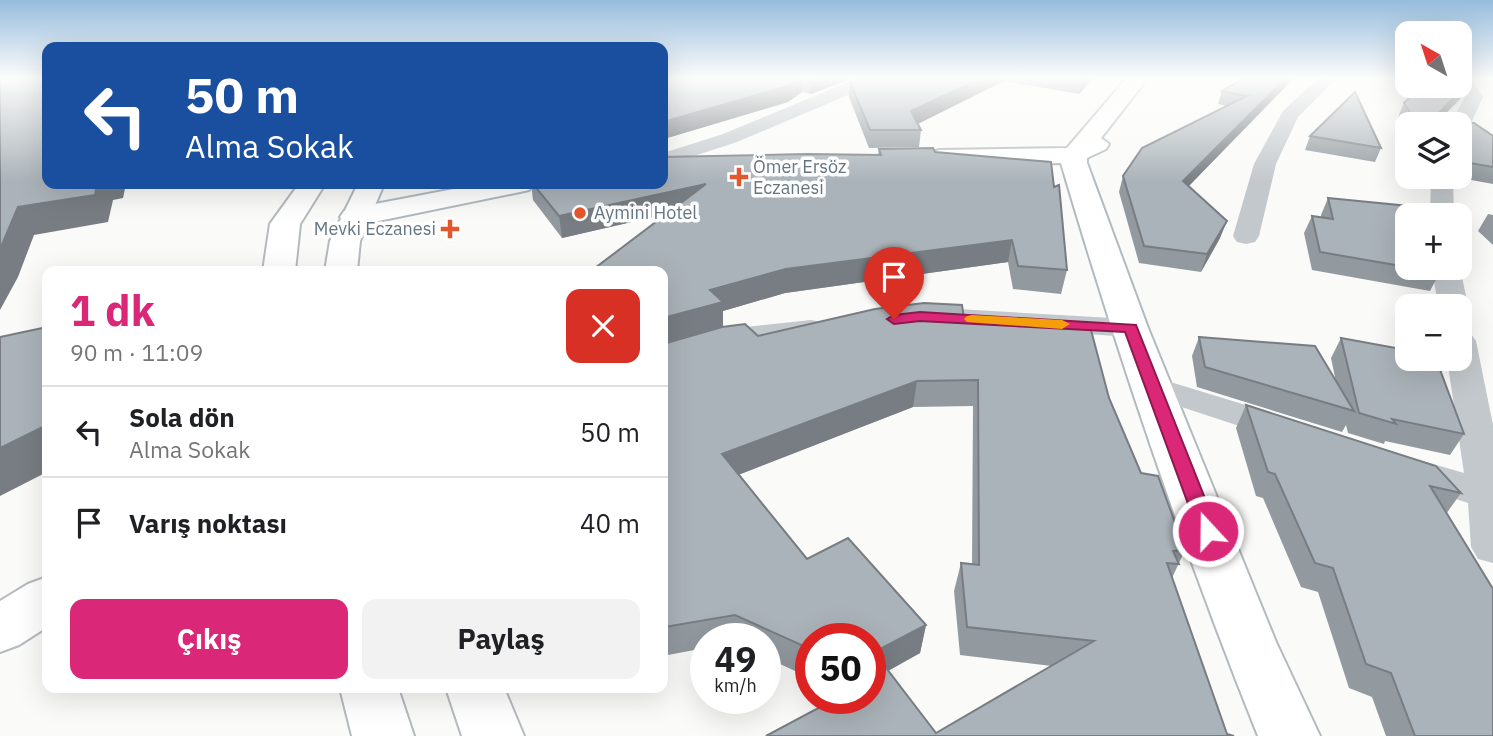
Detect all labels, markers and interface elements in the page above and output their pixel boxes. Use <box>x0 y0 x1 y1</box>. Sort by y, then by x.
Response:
north arrow <box>1395 21 1472 98</box>
map controls <box>1395 21 1472 371</box>
text: 50 m <box>185 63 299 126</box>
icon: left <box>70 70 161 161</box>
button: layers <box>1395 112 1472 189</box>
text: Alma Sokak <box>185 125 354 167</box>
place label: Ömer Ersöz Eczanesi <box>753 155 846 199</box>
marker: Ömer Ersöz Eczanesi <box>731 169 747 185</box>
place label: Aymini Hotel <box>594 201 697 224</box>
button: + <box>1395 203 1472 280</box>
marker: Aymini Hotel <box>572 205 588 221</box>
place label: Mevki Eczanesi <box>314 217 436 240</box>
marker: Mevki Eczanesi <box>442 221 458 237</box>
pin <box>864 247 924 319</box>
icon: arrive <box>875 258 913 296</box>
text: 1 dk <box>70 283 155 338</box>
button: close <box>566 289 640 363</box>
button: − <box>1395 294 1472 371</box>
text: 90 m · 11:09 <box>70 337 203 367</box>
text: Sola dön <box>129 400 235 434</box>
icon: left <box>70 413 108 451</box>
text: 50 m <box>580 415 640 449</box>
text: Alma Sokak <box>129 434 250 464</box>
position arrow <box>1171 494 1245 568</box>
icon: arrive <box>70 504 108 542</box>
text: Varış noktası <box>129 506 287 540</box>
text: 40 m <box>580 506 640 540</box>
button: Çıkış <box>70 599 348 679</box>
button: Paylaş <box>362 599 640 679</box>
speed limit sign: 50 <box>795 623 886 714</box>
text: 49 <box>714 636 757 682</box>
text: km/h <box>714 674 757 697</box>

